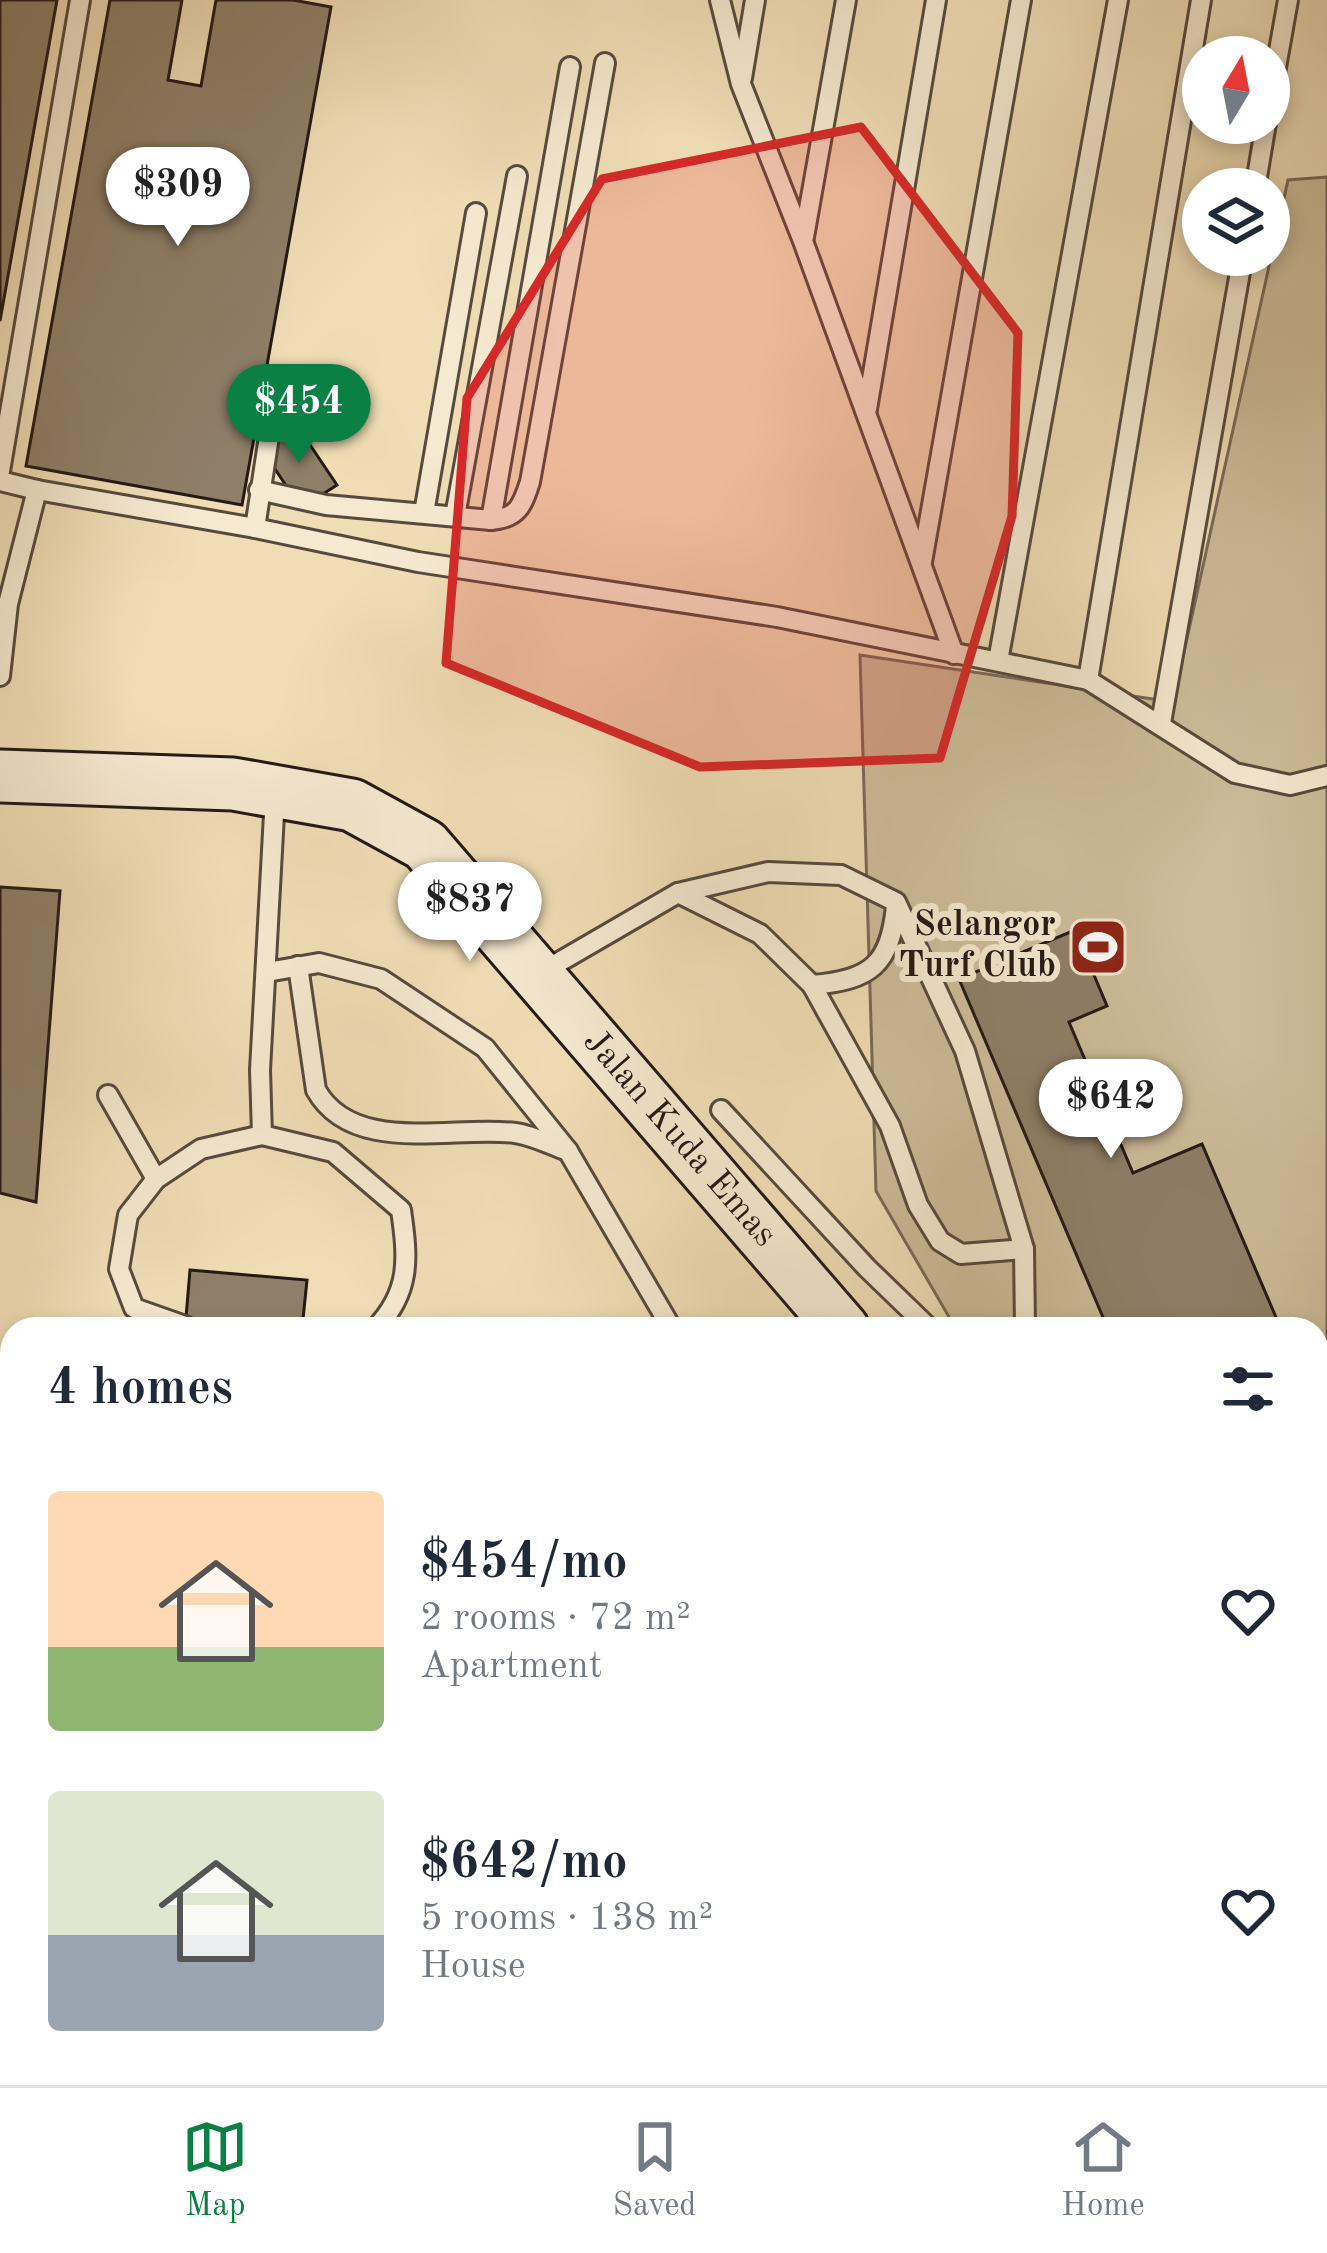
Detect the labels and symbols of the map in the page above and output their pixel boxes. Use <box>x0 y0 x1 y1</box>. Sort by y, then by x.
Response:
north arrow <box>1182 36 1290 144</box>
pin: $309 <box>107 147 249 249</box>
pin: $454 <box>228 364 370 466</box>
pin: $837 <box>399 862 541 964</box>
place label: Selangor Turf Club <box>898 908 1056 985</box>
sports icon: Selangor Turf Club <box>1067 916 1129 978</box>
street label: Jalan Kuda Emas <box>575 1024 783 1254</box>
pin: $642 <box>1040 1059 1182 1161</box>

